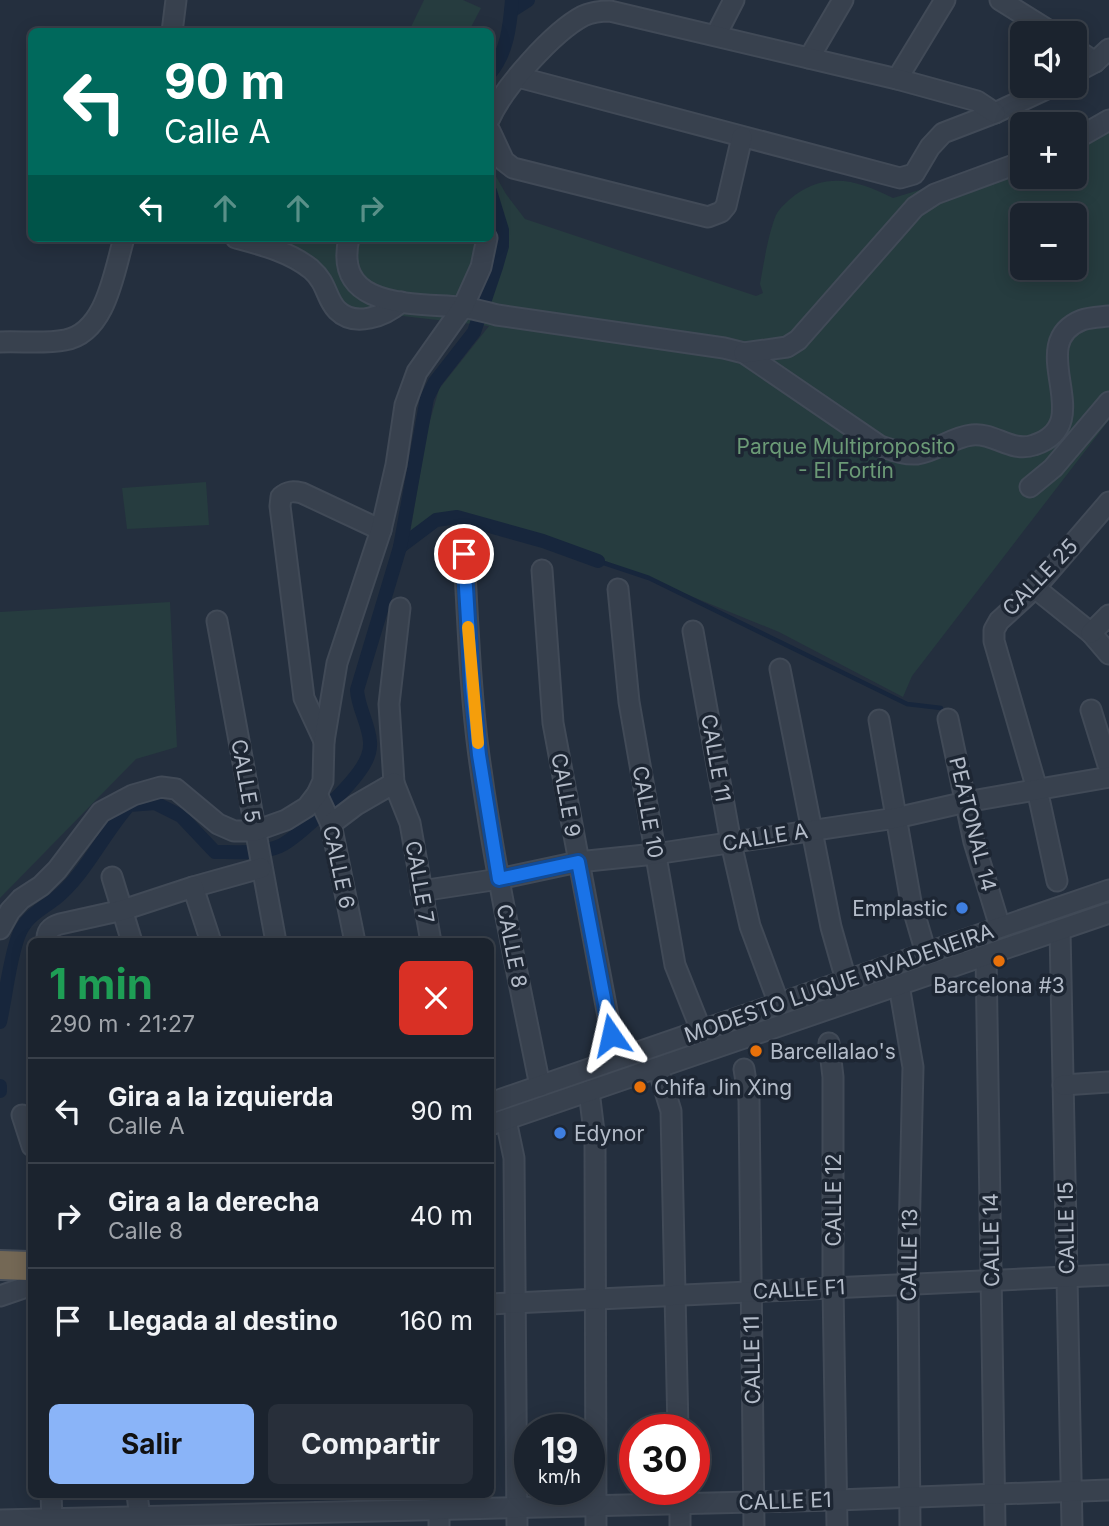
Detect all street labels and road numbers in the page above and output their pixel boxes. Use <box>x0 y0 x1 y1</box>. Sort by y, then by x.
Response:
street label: CALLE 25 <box>997 533 1083 621</box>
street label: CALLE 11 <box>696 712 736 804</box>
street label: CALLE 5 <box>226 737 266 825</box>
street label: CALLE 9 <box>546 751 586 839</box>
street label: PEATONAL 14 <box>944 754 1002 894</box>
street label: CALLE 10 <box>628 764 668 860</box>
street label: CALLE A <box>720 818 810 856</box>
street label: CALLE 6 <box>318 823 360 911</box>
street label: CALLE 7 <box>400 839 440 925</box>
street label: CALLE 8 <box>492 902 532 990</box>
street label: MODESTO LUQUE RIVADENEIRA <box>681 918 997 1048</box>
street label: CALLE 12 <box>821 1153 846 1247</box>
street label: CALLE 15 <box>1053 1181 1079 1275</box>
street label: CALLE 14 <box>978 1193 1004 1287</box>
street label: CALLE 13 <box>896 1208 922 1302</box>
street label: CALLE F1 <box>752 1274 846 1304</box>
street label: CALLE 11 <box>739 1315 765 1405</box>
street label: CALLE E1 <box>738 1487 832 1515</box>

